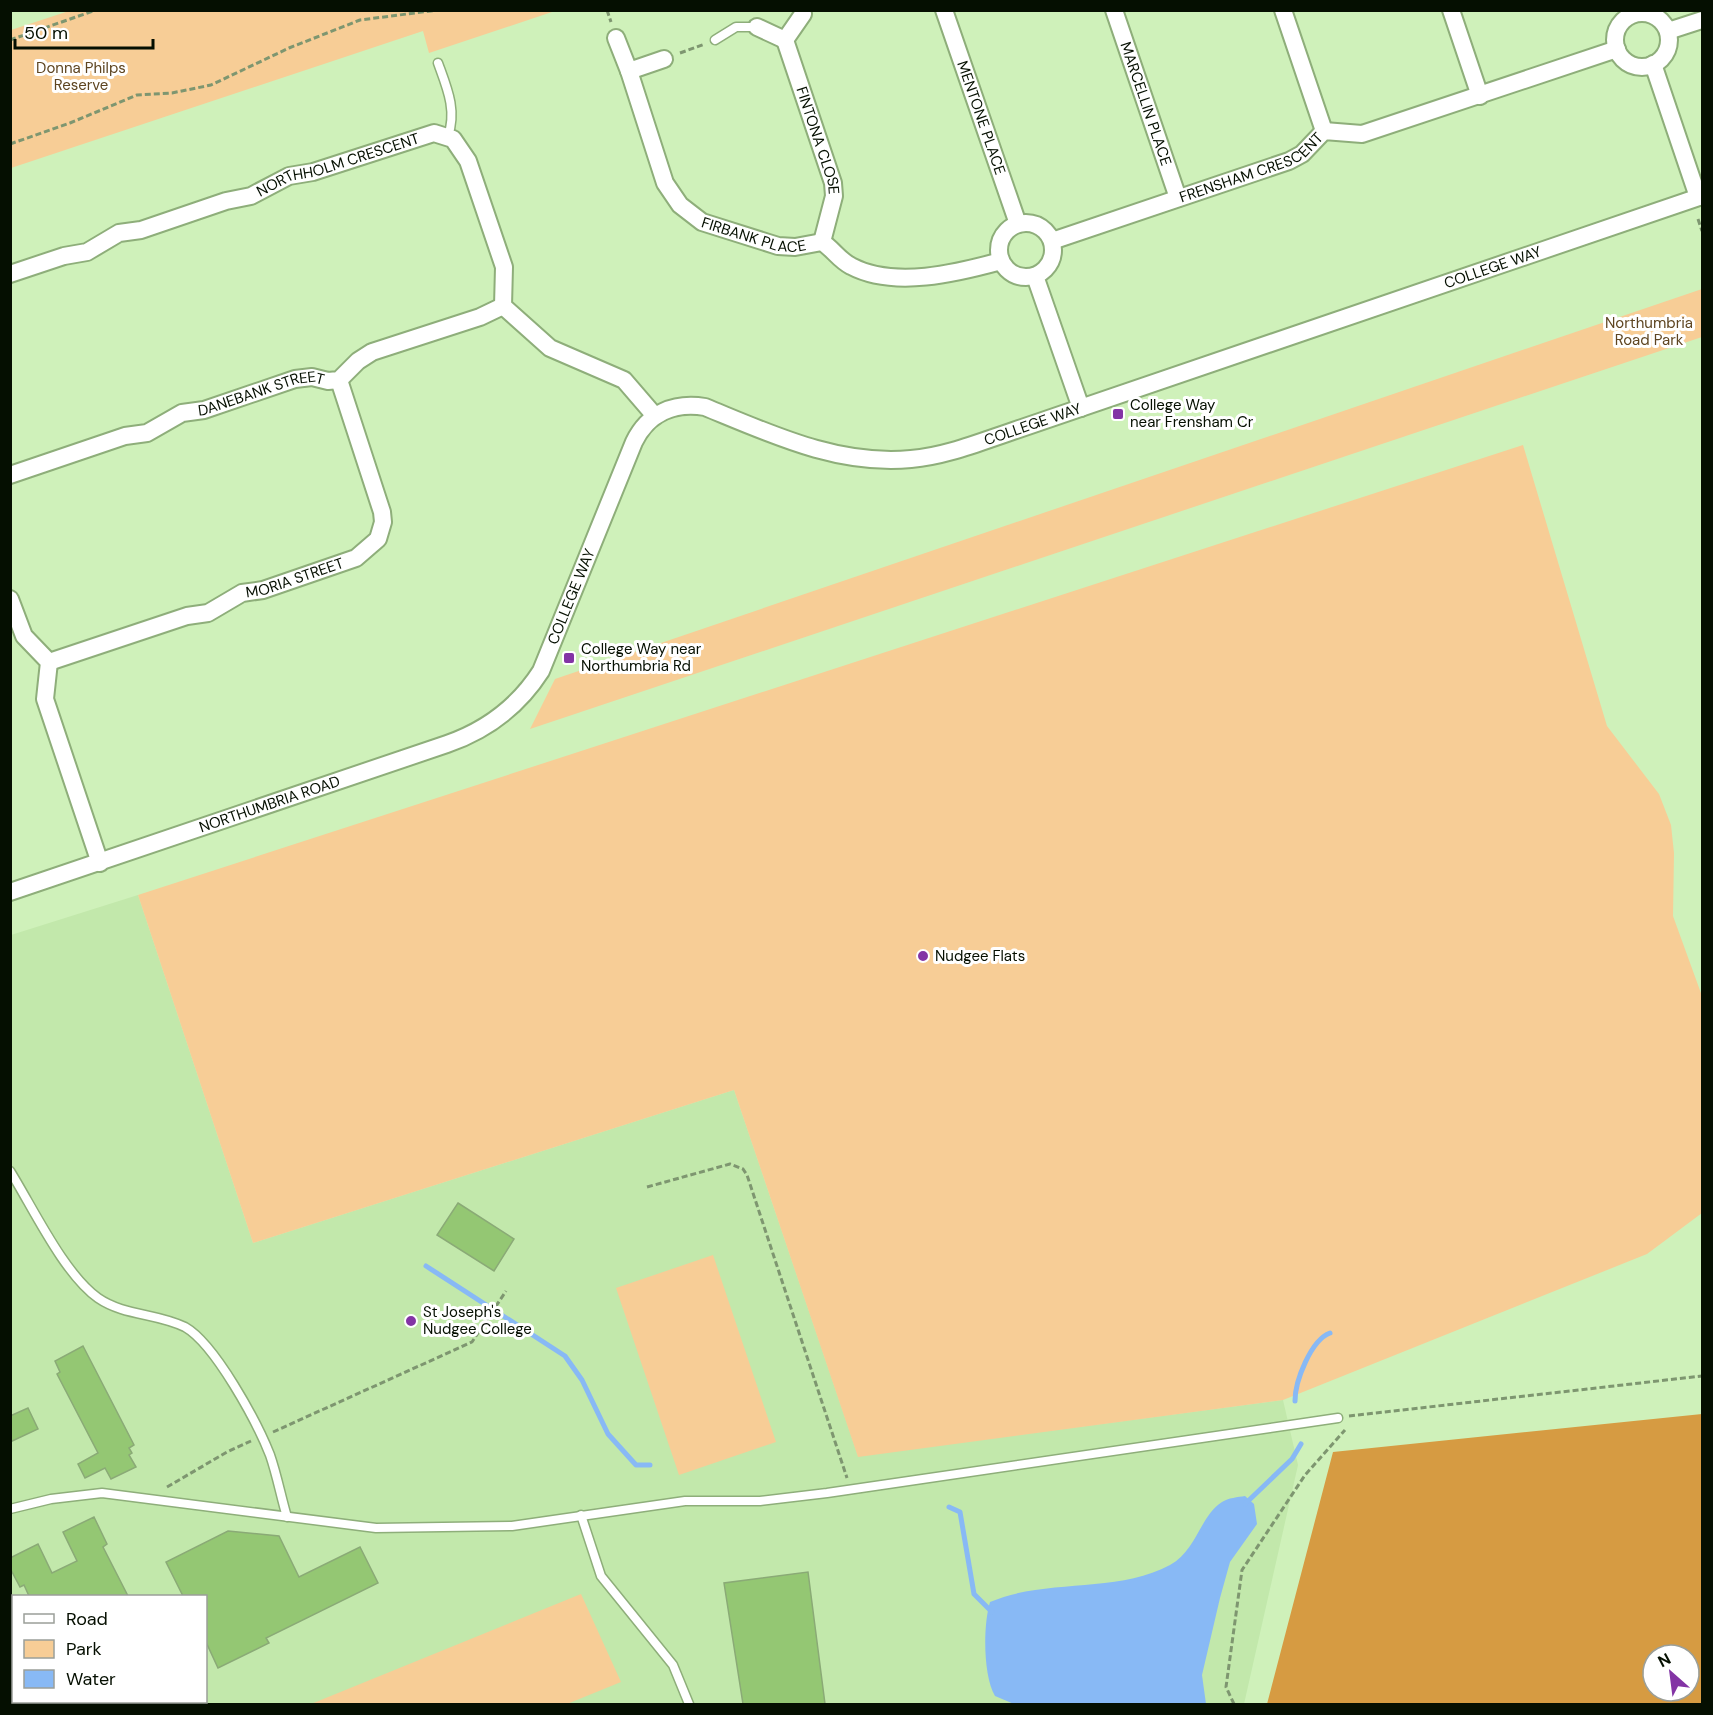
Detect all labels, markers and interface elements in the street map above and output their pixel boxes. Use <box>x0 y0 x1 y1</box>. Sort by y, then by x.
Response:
scale bar <box>15 12 153 50</box>
text: 50 m <box>24 21 68 45</box>
street label: MARCELLIN PLACE <box>1116 39 1176 168</box>
park label: Donna Philps Reserve <box>36 58 126 95</box>
street label: MENTONE PLACE <box>952 58 1010 177</box>
street label: FINTONA CLOSE <box>791 84 844 195</box>
street label: NORTHHOLM CRESCENT <box>253 128 422 201</box>
street label: FRENSHAM CRESCENT <box>1177 128 1327 207</box>
street label: FIRBANK PLACE <box>699 212 808 257</box>
street label: COLLEGE WAY <box>1441 241 1544 293</box>
park label: Northumbria Road Park <box>1605 313 1693 350</box>
street label: DANEBANK STREET <box>197 367 326 421</box>
place label: College Way near Frensham Cr <box>1130 395 1254 432</box>
street label: COLLEGE WAY <box>981 398 1084 450</box>
marker: College Way near Frensham Cr <box>1111 407 1125 421</box>
street label: COLLEGE WAY <box>543 546 600 647</box>
street label: MORIA STREET <box>245 553 346 602</box>
place label: College Way near Northumbria Rd <box>581 639 702 676</box>
marker: College Way near Northumbria Rd <box>562 651 576 665</box>
street label: NORTHUMBRIA ROAD <box>196 771 343 837</box>
place label: Nudgee Flats <box>935 946 1025 966</box>
marker: Nudgee Flats <box>916 949 930 963</box>
place label: St Joseph's Nudgee College <box>423 1302 532 1339</box>
marker: St Joseph's Nudgee College <box>404 1314 418 1328</box>
legend <box>12 1595 207 1703</box>
text: Road <box>66 1607 108 1631</box>
text: Park <box>66 1637 102 1661</box>
north arrow <box>1641 1643 1701 1703</box>
text: N <box>1654 1648 1674 1672</box>
text: Water <box>66 1667 116 1691</box>

